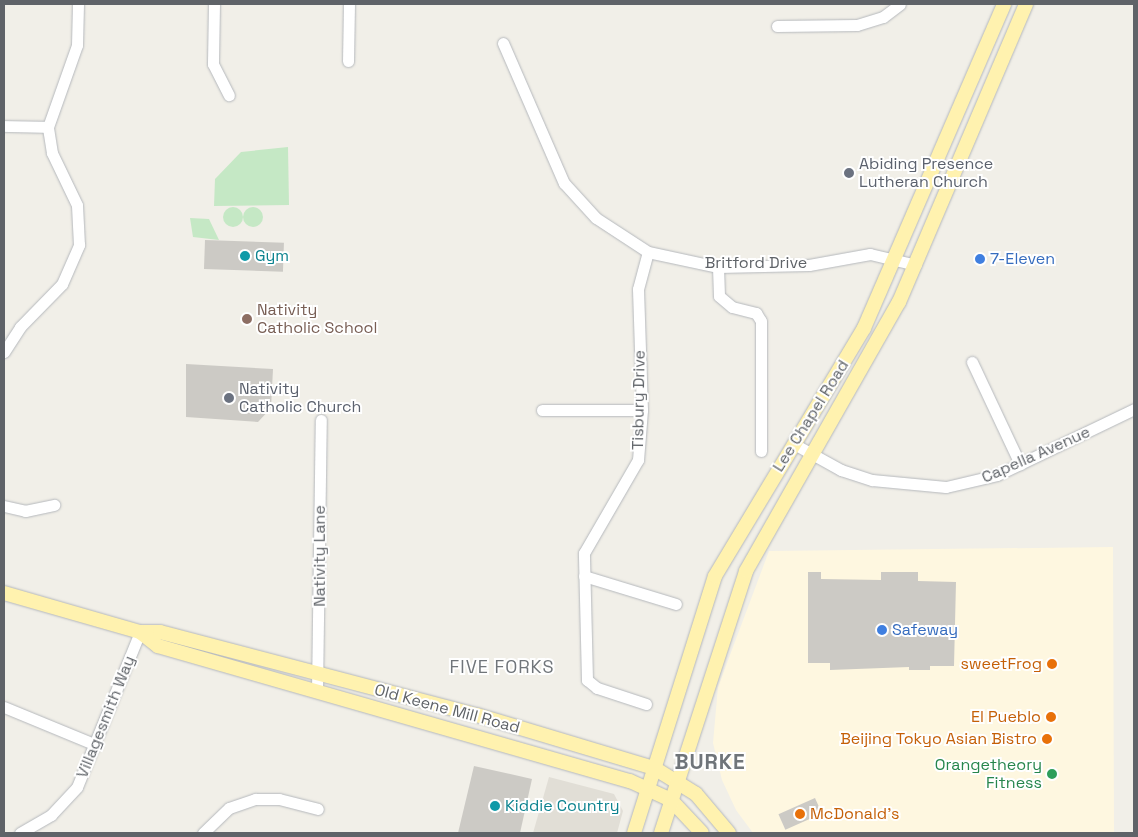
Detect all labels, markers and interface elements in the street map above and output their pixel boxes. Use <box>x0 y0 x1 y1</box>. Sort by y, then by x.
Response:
place label: Abiding Presence Lutheran Church <box>859 154 993 192</box>
marker: Abiding Presence Lutheran Church <box>843 167 855 179</box>
place label: Gym <box>255 246 289 266</box>
place label: 7-Eleven <box>990 249 1055 269</box>
marker: Gym <box>239 250 251 262</box>
street label: Britford Drive <box>705 253 807 273</box>
marker: 7-Eleven <box>974 253 986 265</box>
place label: Nativity Catholic School <box>257 300 377 338</box>
marker: Nativity Catholic School <box>241 313 253 325</box>
street label: Tisbury Drive <box>629 350 649 450</box>
street label: Lee Chapel Road <box>769 357 853 475</box>
place label: Nativity Catholic Church <box>239 379 361 417</box>
marker: Nativity Catholic Church <box>223 392 235 404</box>
street label: Capella Avenue <box>979 422 1093 488</box>
street label: Nativity Lane <box>310 505 330 607</box>
place label: Safeway <box>892 620 958 640</box>
marker: Safeway <box>876 624 888 636</box>
street label: Villagesmith Way <box>73 653 139 781</box>
place label: sweetFrog <box>961 654 1042 674</box>
district label: FIVE FORKS <box>448 656 556 678</box>
marker: sweetFrog <box>1046 658 1058 670</box>
street label: Old Keene Mill Road <box>372 680 522 738</box>
place label: El Pueblo <box>971 707 1041 727</box>
marker: El Pueblo <box>1045 711 1057 723</box>
place label: Beijing Tokyo Asian Bistro <box>840 729 1037 749</box>
marker: Beijing Tokyo Asian Bistro <box>1041 733 1053 745</box>
district label: BURKE <box>674 749 746 775</box>
place label: Orangetheory Fitness <box>935 755 1042 793</box>
marker: Orangetheory Fitness <box>1046 768 1058 780</box>
place label: Kiddie Country <box>505 796 620 816</box>
marker: Kiddie Country <box>489 800 501 812</box>
place label: McDonald's <box>810 804 900 824</box>
marker: McDonald's <box>794 808 806 820</box>

